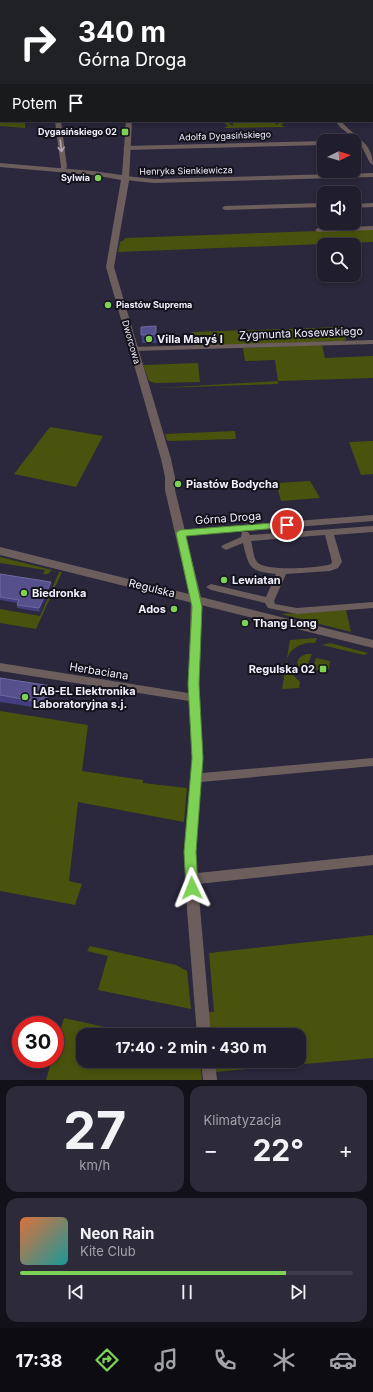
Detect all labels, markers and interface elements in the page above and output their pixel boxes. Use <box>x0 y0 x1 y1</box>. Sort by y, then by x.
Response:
text: 340 m <box>78 15 166 49</box>
icon: right <box>12 16 64 68</box>
text: Górna Droga <box>78 49 187 70</box>
icon: arrive <box>65 92 87 114</box>
text: Potem <box>12 94 57 113</box>
place label: Dygasińskiego 02 <box>38 126 117 137</box>
marker: Dygasińskiego 02 <box>120 127 130 137</box>
street label: Adolfa Dygasińskiego <box>179 128 271 143</box>
north arrow <box>317 134 361 178</box>
map controls <box>317 134 361 282</box>
one-way arrow <box>57 139 65 152</box>
street label: Henryka Sienkiewicza <box>139 164 233 177</box>
place label: Sylwia <box>61 172 90 183</box>
marker: Sylwia <box>93 173 103 183</box>
button: sound <box>317 186 361 230</box>
button: search <box>317 238 361 282</box>
place label: Piastów Suprema <box>116 299 192 310</box>
marker: Piastów Suprema <box>103 300 113 310</box>
street label: Dworcowa <box>120 319 143 365</box>
street label: Zygmunta Kosewskiego <box>239 324 364 342</box>
place label: Villa Maryś I <box>157 332 223 346</box>
marker: Villa Maryś I <box>144 334 154 344</box>
place label: Piastów Bodycha <box>186 477 278 491</box>
marker: Piastów Bodycha <box>173 479 183 489</box>
pin <box>270 508 304 542</box>
street label: Górna Droga <box>194 509 262 527</box>
icon: arrive <box>276 514 298 536</box>
place label: Lewiatan <box>232 573 281 587</box>
street label: Regulska <box>127 575 177 601</box>
marker: Lewiatan <box>219 575 229 585</box>
place label: Biedronka <box>32 586 86 600</box>
marker: Biedronka <box>19 588 29 598</box>
place label: Ados <box>138 602 166 616</box>
marker: Ados <box>169 604 179 614</box>
place label: Thang Long <box>253 616 317 630</box>
marker: Thang Long <box>240 618 250 628</box>
street label: Herbaciana <box>68 659 130 683</box>
place label: Regulska 02 <box>249 662 315 676</box>
marker: Regulska 02 <box>318 664 328 674</box>
place label: LAB-EL Elektronika Laboratoryjna s.j. <box>33 684 136 711</box>
marker: LAB-EL Elektronika Laboratoryjna s.j. <box>20 692 30 702</box>
position arrow <box>171 867 213 909</box>
speed limit sign: 30 <box>12 1016 64 1068</box>
text: 17:40 · 2 min · 430 m <box>115 1038 267 1057</box>
text: 27 <box>63 1099 126 1162</box>
text: Klimatyzacja <box>204 1112 281 1128</box>
text: 22° <box>252 1132 304 1168</box>
text: − <box>204 1137 218 1163</box>
text: + <box>338 1137 353 1163</box>
text: km/h <box>79 1157 110 1173</box>
text: Neon Rain <box>80 1224 154 1243</box>
text: Kite Club <box>80 1243 136 1259</box>
icon: previous <box>65 1281 87 1303</box>
icon: pause <box>176 1281 198 1303</box>
icon: next <box>287 1281 309 1303</box>
icon: directions <box>93 1346 121 1374</box>
icon: music <box>152 1346 180 1374</box>
icon: phone <box>211 1346 239 1374</box>
icon: climate <box>270 1346 298 1374</box>
icon: car <box>329 1346 357 1374</box>
text: 17:38 <box>16 1350 62 1371</box>

